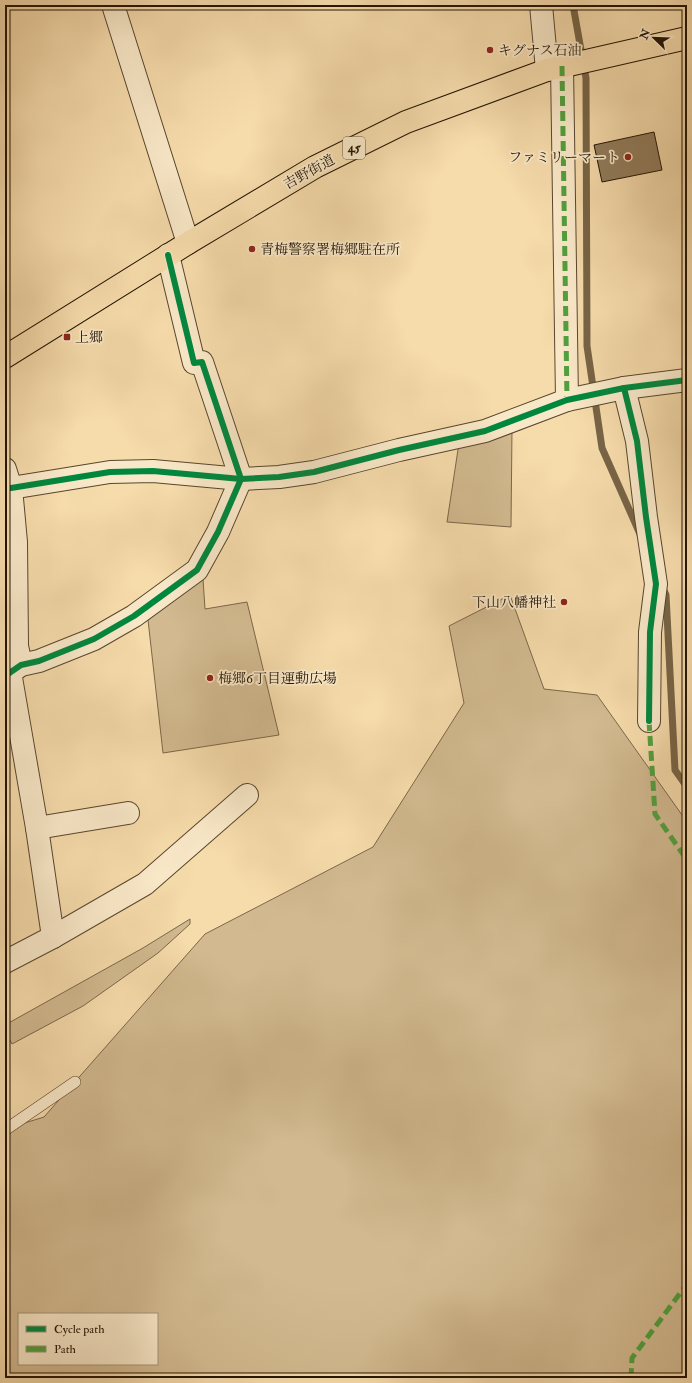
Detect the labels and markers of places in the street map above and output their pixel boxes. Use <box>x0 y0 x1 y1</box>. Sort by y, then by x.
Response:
place label: キグナス石油 <box>498 42 581 59</box>
marker: キグナス石油 <box>485 45 495 55</box>
place label: ファミリーマート <box>508 149 620 166</box>
marker: ファミリーマート <box>623 152 633 162</box>
place label: 青梅警察署梅郷駐在所 <box>260 241 400 258</box>
marker: 青梅警察署梅郷駐在所 <box>247 244 257 254</box>
place label: 上郷 <box>75 329 103 346</box>
marker: 上郷 <box>62 332 72 342</box>
place label: 下山八幡神社 <box>472 594 556 611</box>
marker: 下山八幡神社 <box>559 597 569 607</box>
place label: 梅郷6丁目運動広場 <box>218 670 337 687</box>
marker: 梅郷6丁目運動広場 <box>205 673 215 683</box>

